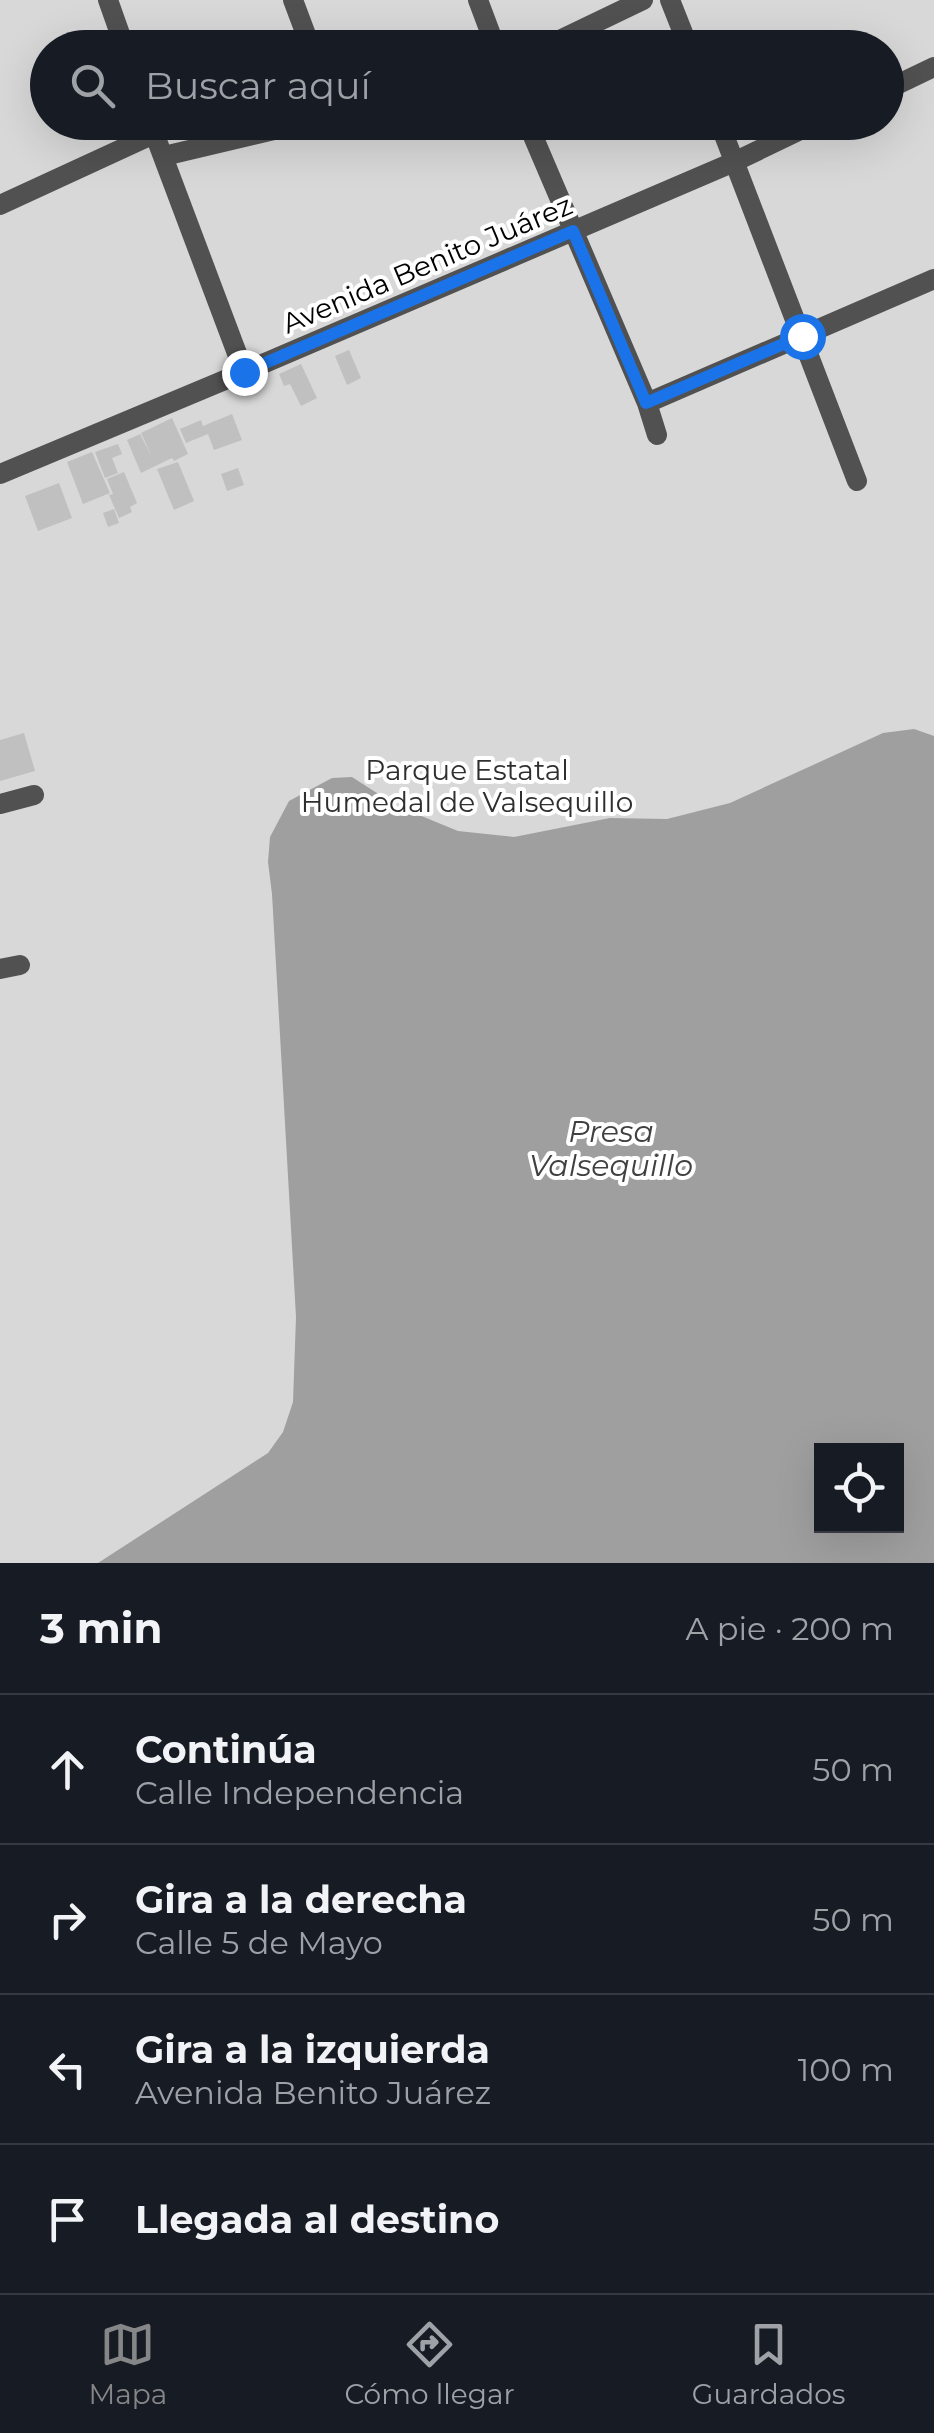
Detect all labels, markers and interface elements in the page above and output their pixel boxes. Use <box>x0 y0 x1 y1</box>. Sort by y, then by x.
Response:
search box <box>30 30 904 140</box>
icon: search <box>65 58 120 113</box>
text: Buscar aquí <box>145 62 371 109</box>
street label: Avenida Benito Juárez <box>277 187 577 341</box>
route start <box>780 314 826 360</box>
route end <box>222 350 268 396</box>
park label: Parque Estatal Humedal de Valsequillo <box>301 753 633 819</box>
water label: Presa Valsequillo <box>529 1113 693 1184</box>
map controls <box>814 1443 904 1533</box>
button: locate <box>814 1443 904 1533</box>
text: 3 min <box>40 1602 162 1654</box>
text: A pie · 200 m <box>685 1609 894 1648</box>
text: Continúa <box>135 1726 317 1773</box>
icon: ahead <box>40 1742 95 1797</box>
text: 50 m <box>812 1750 894 1789</box>
text: Calle Independencia <box>135 1773 464 1812</box>
text: Gira a la derecha <box>135 1876 467 1923</box>
icon: right <box>40 1892 95 1947</box>
text: 50 m <box>812 1900 894 1939</box>
text: Calle 5 de Mayo <box>135 1923 383 1962</box>
text: Gira a la izquierda <box>135 2026 490 2073</box>
icon: left <box>40 2042 95 2097</box>
text: 100 m <box>798 2050 894 2089</box>
text: Avenida Benito Juárez <box>135 2073 491 2112</box>
icon: arrive <box>40 2192 95 2247</box>
text: Llegada al destino <box>135 2196 499 2243</box>
tab: Mapa <box>89 2317 167 2411</box>
tab: Cómo llegar <box>344 2317 515 2411</box>
tab: Guardados <box>692 2317 845 2411</box>

